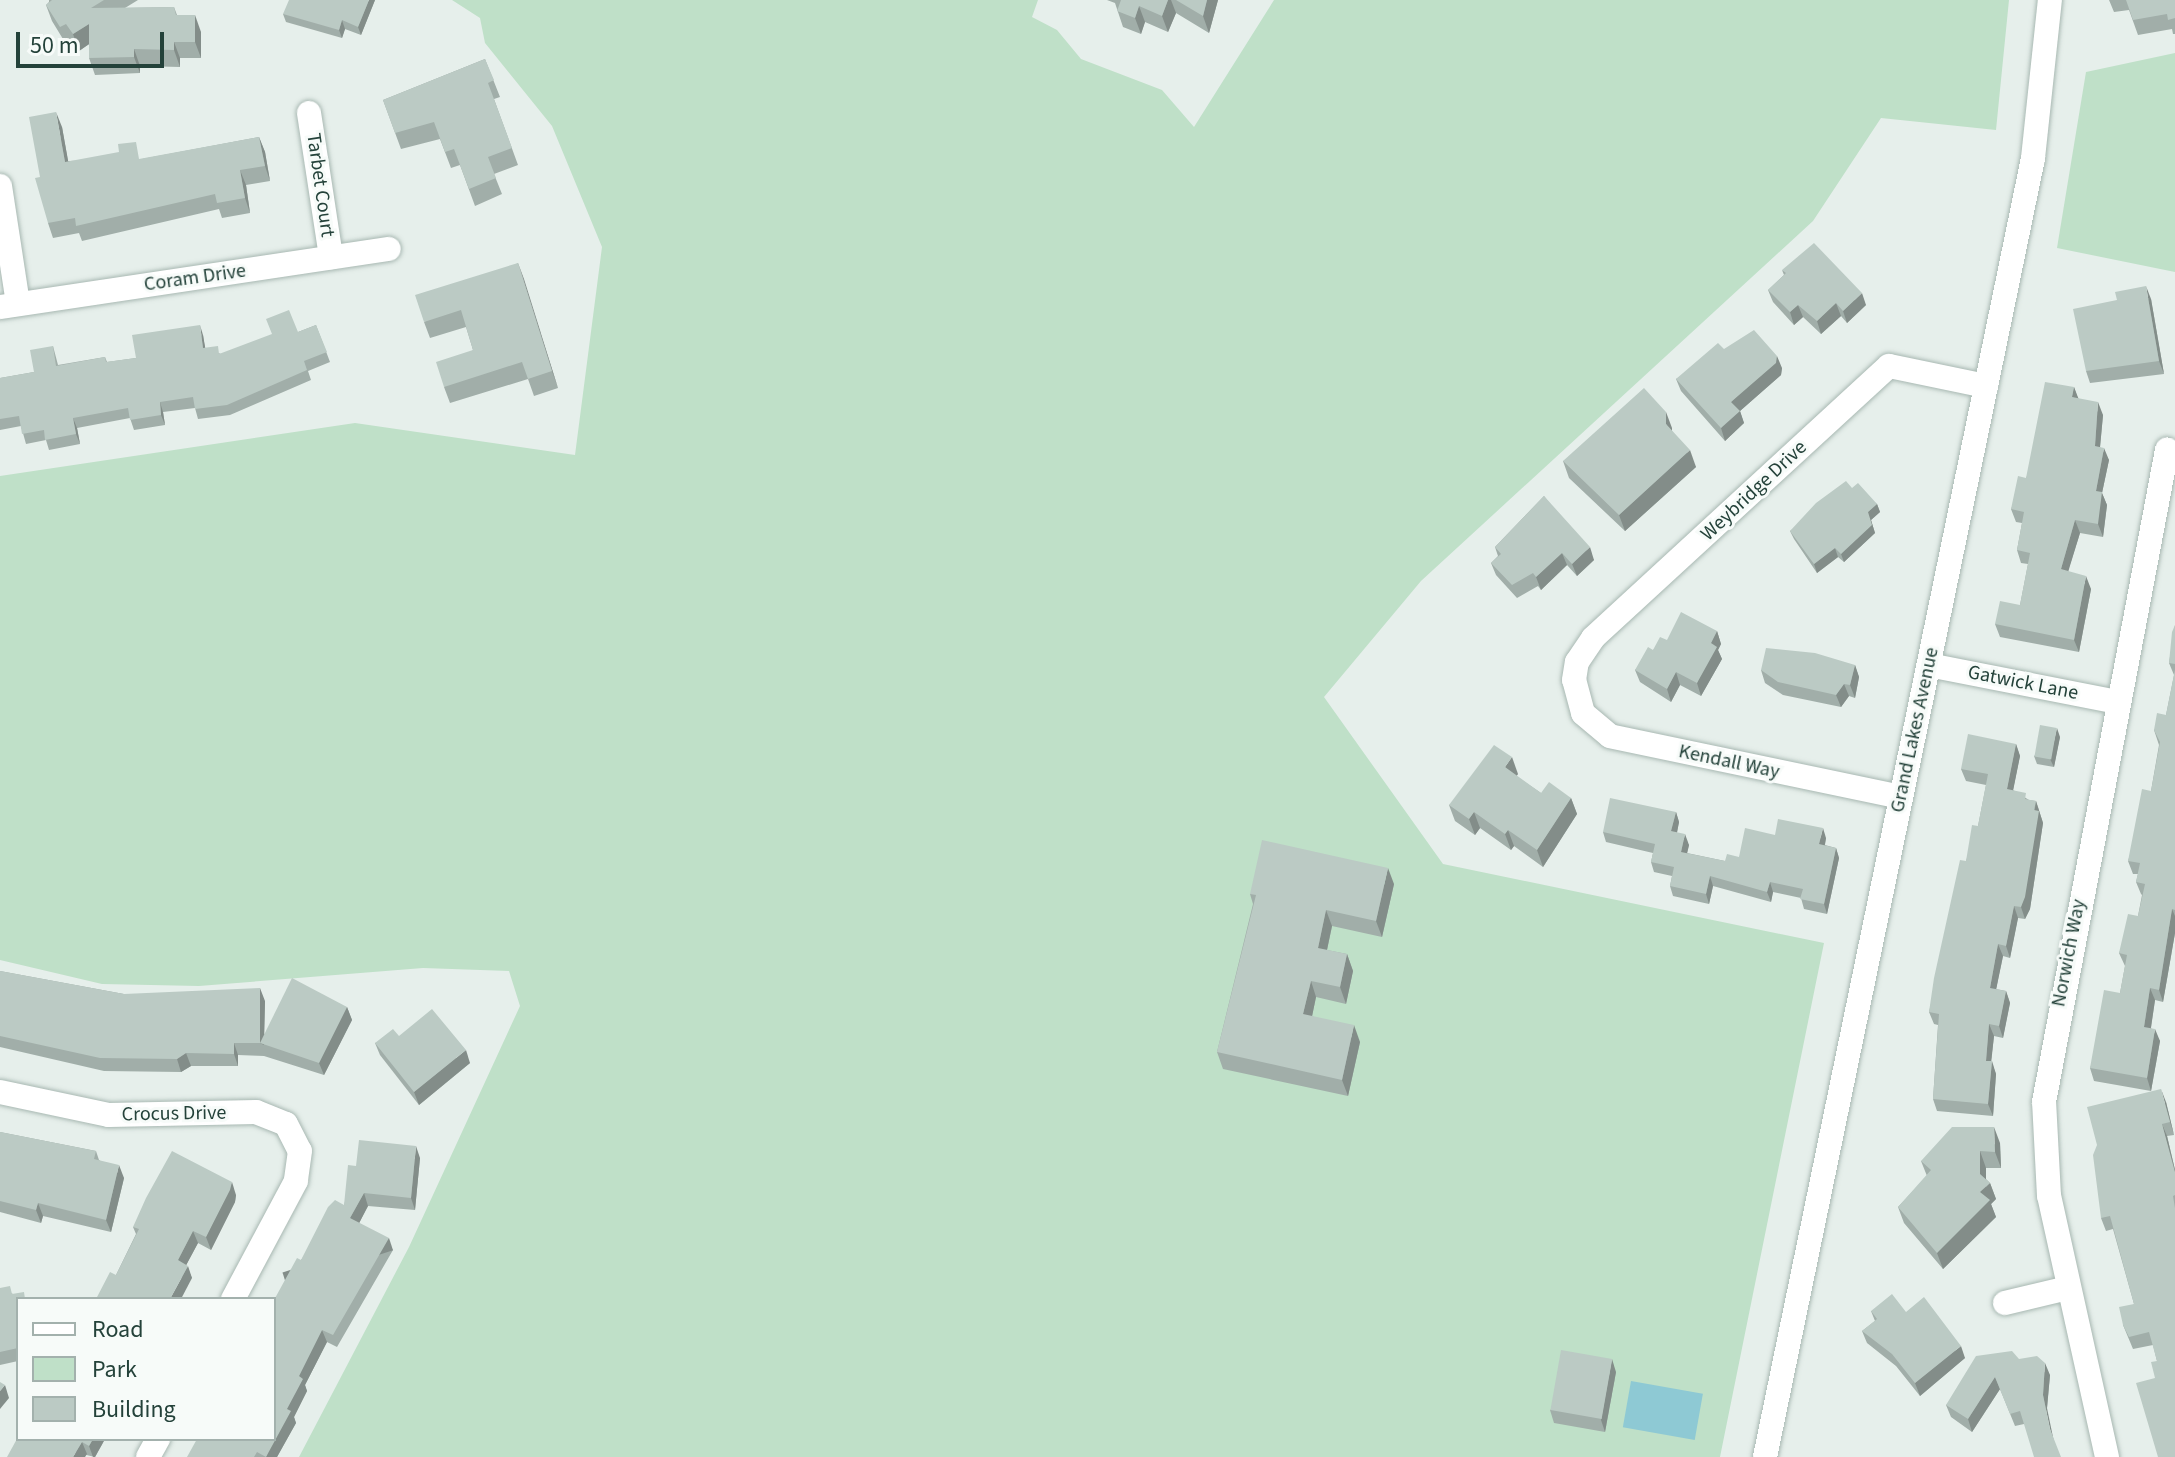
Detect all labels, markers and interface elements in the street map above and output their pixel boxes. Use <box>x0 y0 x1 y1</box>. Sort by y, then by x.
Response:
scale bar <box>20 16 168 66</box>
text: 50 m <box>30 28 79 63</box>
street label: Tarbet Court <box>301 132 339 238</box>
street label: Coram Drive <box>142 259 248 297</box>
street label: Weybridge Drive <box>1696 436 1812 546</box>
street label: Grand Lakes Avenue <box>1886 645 1944 815</box>
street label: Gatwick Lane <box>1966 661 2080 705</box>
street label: Kendall Way <box>1676 740 1782 784</box>
street label: Norwich Way <box>2047 897 2091 1009</box>
street label: Crocus Drive <box>121 1101 227 1127</box>
legend <box>16 1297 276 1441</box>
text: Road <box>92 1312 144 1347</box>
text: Park <box>92 1352 137 1387</box>
text: Building <box>92 1392 176 1427</box>

